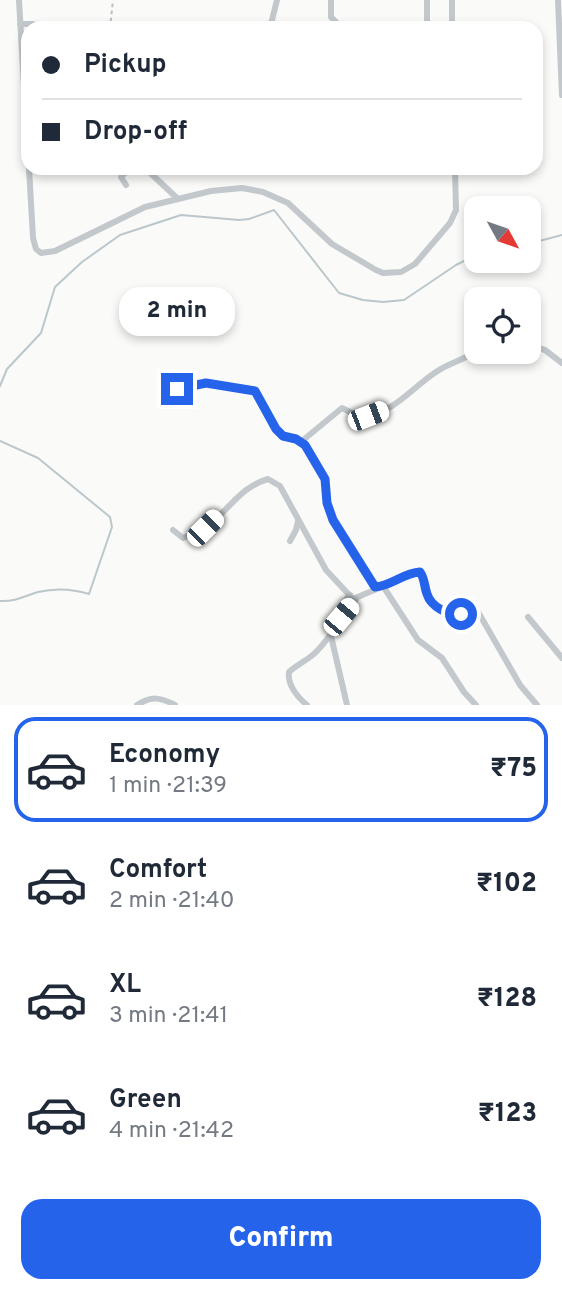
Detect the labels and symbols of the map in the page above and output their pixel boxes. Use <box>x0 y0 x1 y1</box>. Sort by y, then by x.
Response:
north arrow <box>464 196 541 273</box>
callout: 2 min <box>119 288 235 336</box>
route end <box>161 373 193 405</box>
car <box>345 399 392 433</box>
car <box>183 506 228 550</box>
car <box>320 594 363 640</box>
route start <box>445 598 477 630</box>

